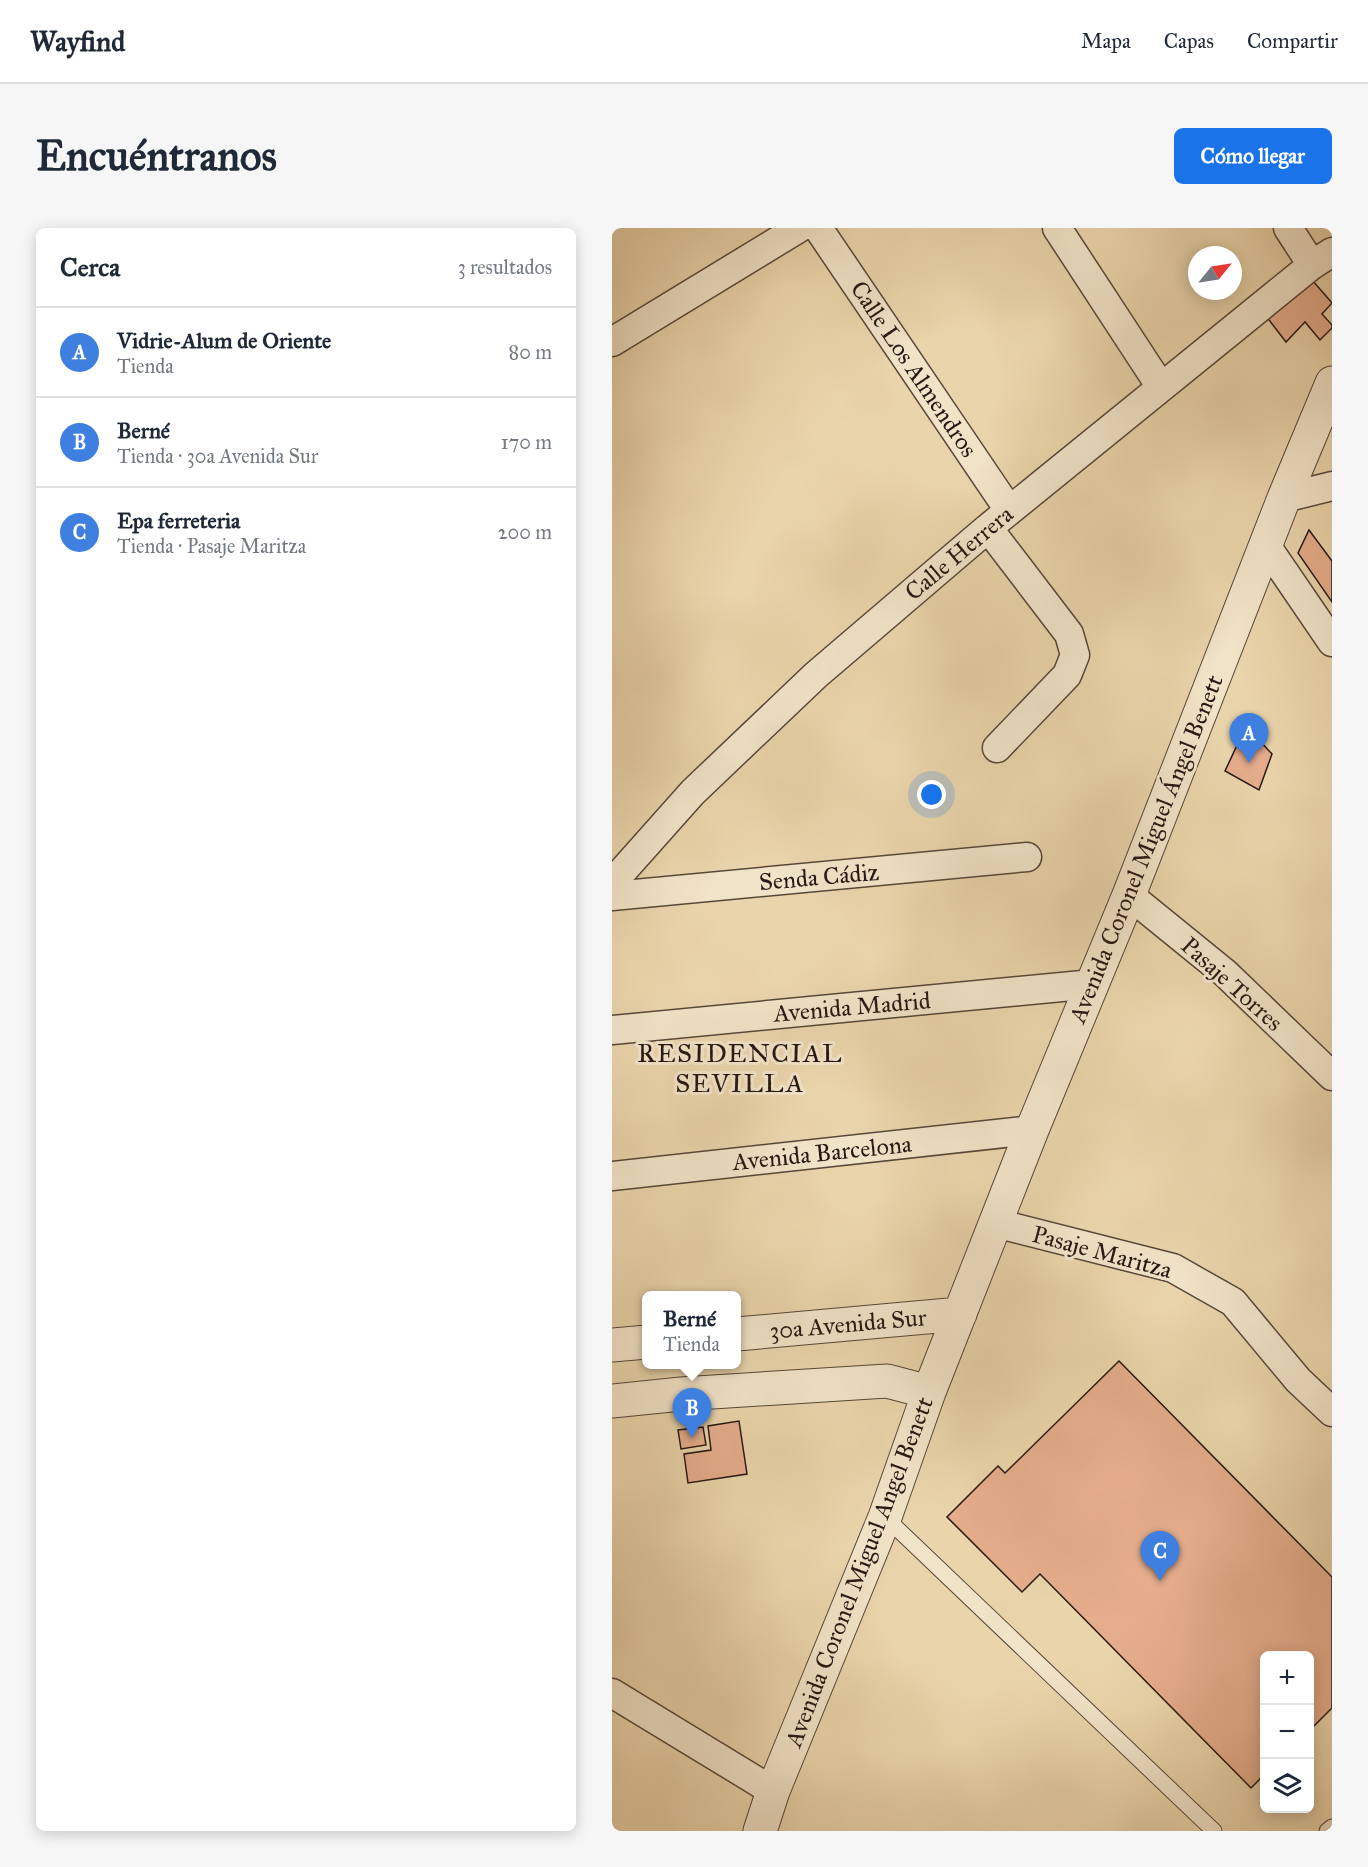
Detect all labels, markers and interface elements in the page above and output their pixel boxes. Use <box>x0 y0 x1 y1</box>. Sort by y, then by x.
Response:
text: Wayfind <box>30 24 125 59</box>
text: Mapa <box>1081 28 1131 54</box>
text: Capas <box>1164 28 1214 54</box>
text: Compartir <box>1247 28 1338 54</box>
button: Cómo llegar <box>1174 128 1332 184</box>
text: Encuéntranos <box>36 130 277 182</box>
north arrow <box>1188 246 1242 300</box>
text: Cerca <box>60 251 120 283</box>
text: 3 resultados <box>458 255 552 279</box>
street label: Calle Los Almendros <box>844 275 984 463</box>
text: Vidrie-Alum de Oriente <box>117 327 331 354</box>
text: A <box>73 340 86 364</box>
text: 80 m <box>509 340 552 364</box>
text: Tienda <box>117 354 174 378</box>
text: Berné <box>117 417 170 444</box>
text: B <box>73 430 86 454</box>
text: 170 m <box>501 430 552 454</box>
text: Tienda · 30a Avenida Sur <box>117 444 318 468</box>
street label: Calle Herrera <box>899 499 1020 607</box>
text: Epa ferreteria <box>117 507 240 534</box>
text: C <box>73 520 86 544</box>
text: 200 m <box>498 520 552 544</box>
text: Tienda · Pasaje Maritza <box>117 534 306 558</box>
street label: Avenida Coronel Miguel Ángel Benett <box>1062 670 1230 1028</box>
pin: A <box>1230 714 1268 763</box>
your location <box>917 780 946 809</box>
street label: Senda Cádiz <box>758 857 880 897</box>
street label: Pasaje Torres <box>1175 931 1289 1037</box>
street label: Avenida Madrid <box>771 985 932 1029</box>
district label: RESIDENCIAL SEVILLA <box>637 1037 843 1099</box>
street label: Avenida Barcelona <box>730 1129 914 1177</box>
street label: Pasaje Maritza <box>1029 1219 1176 1285</box>
popup <box>642 1291 741 1369</box>
street label: 30a Avenida Sur <box>768 1302 928 1346</box>
text: Berné <box>663 1305 716 1332</box>
text: Tienda <box>663 1332 720 1356</box>
pin: B <box>672 1388 712 1438</box>
street label: Avenida Coronel Miguel Angel Benett <box>778 1392 940 1752</box>
pin: C <box>1140 1532 1180 1581</box>
map controls <box>1260 1651 1314 1813</box>
button: + <box>1260 1651 1314 1705</box>
button: − <box>1260 1705 1314 1759</box>
button: layers <box>1260 1759 1314 1813</box>

